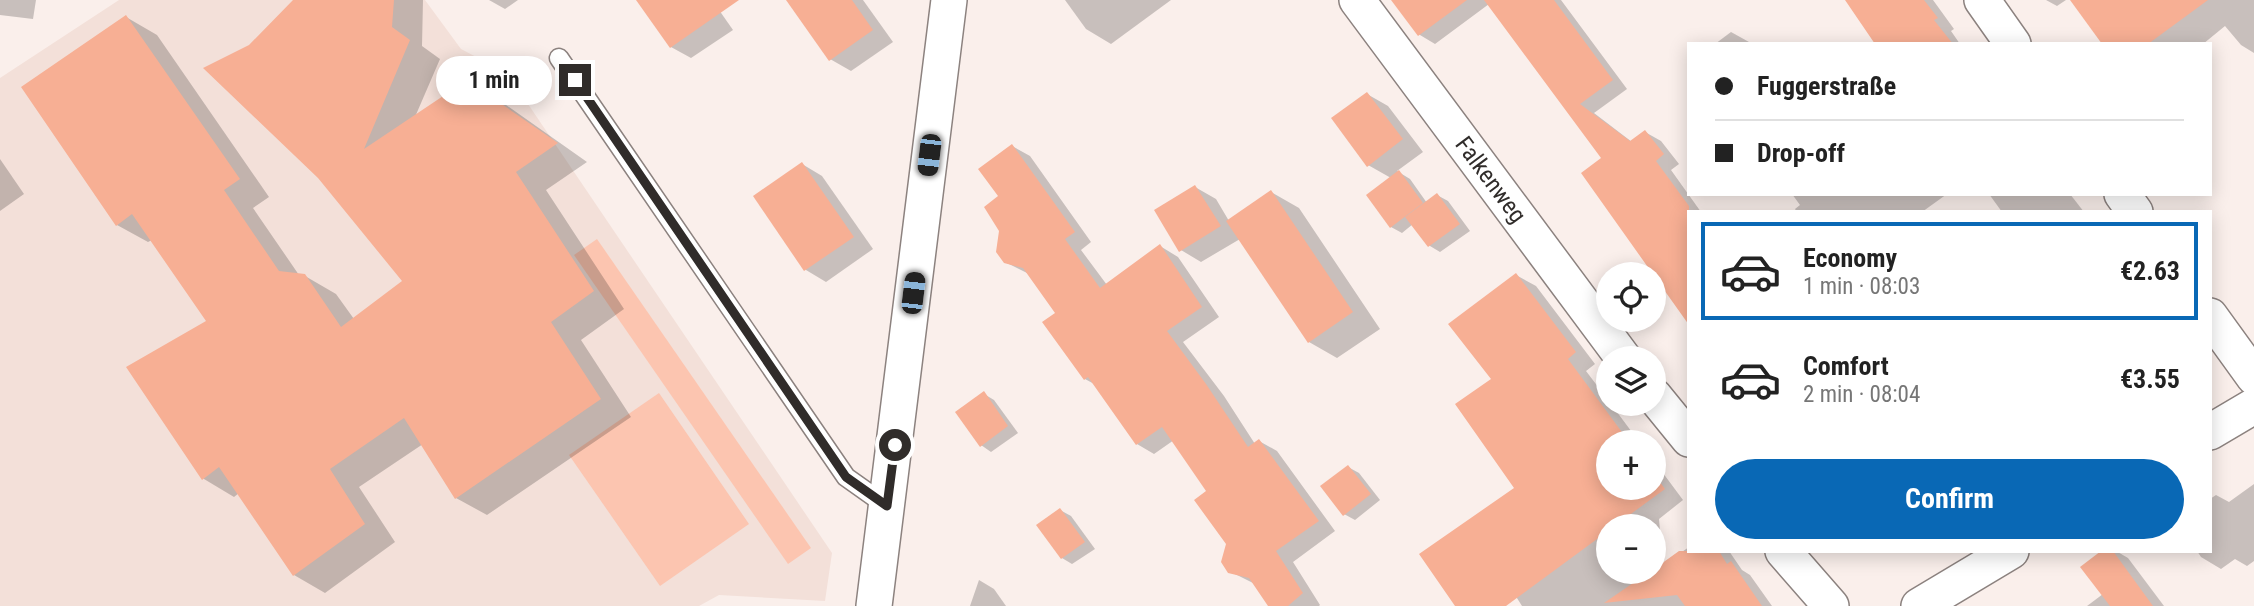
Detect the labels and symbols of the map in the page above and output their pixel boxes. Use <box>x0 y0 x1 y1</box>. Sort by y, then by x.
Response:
callout: 1 min <box>435 56 550 104</box>
route end <box>559 64 591 96</box>
street label: Falkenweg <box>1450 131 1532 228</box>
car <box>917 133 942 177</box>
car <box>901 271 926 315</box>
route start <box>879 429 911 461</box>

